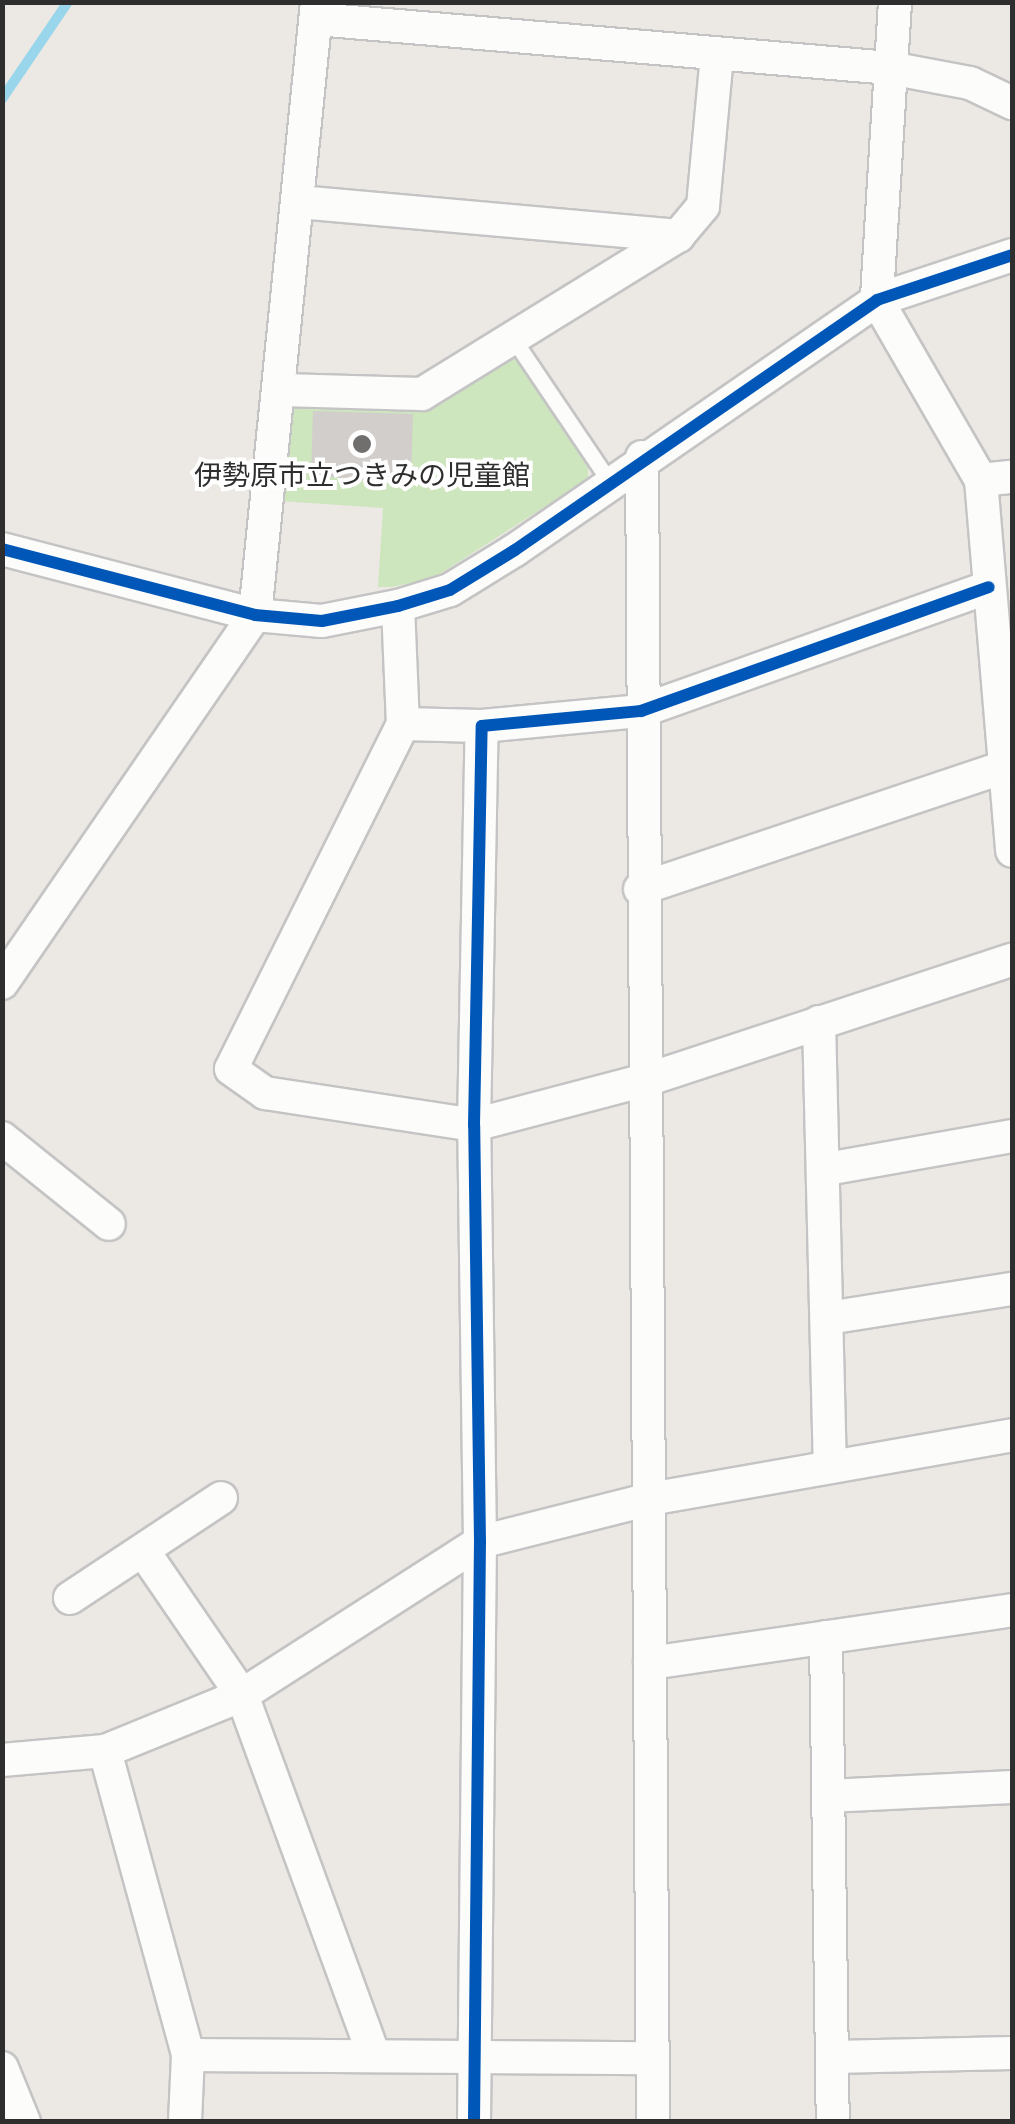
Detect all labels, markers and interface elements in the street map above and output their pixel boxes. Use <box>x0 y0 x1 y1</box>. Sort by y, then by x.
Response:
marker: 伊勢原市立つきみの児童館 <box>351 433 373 455</box>
place label: 伊勢原市立つきみの児童館 <box>194 459 530 493</box>

